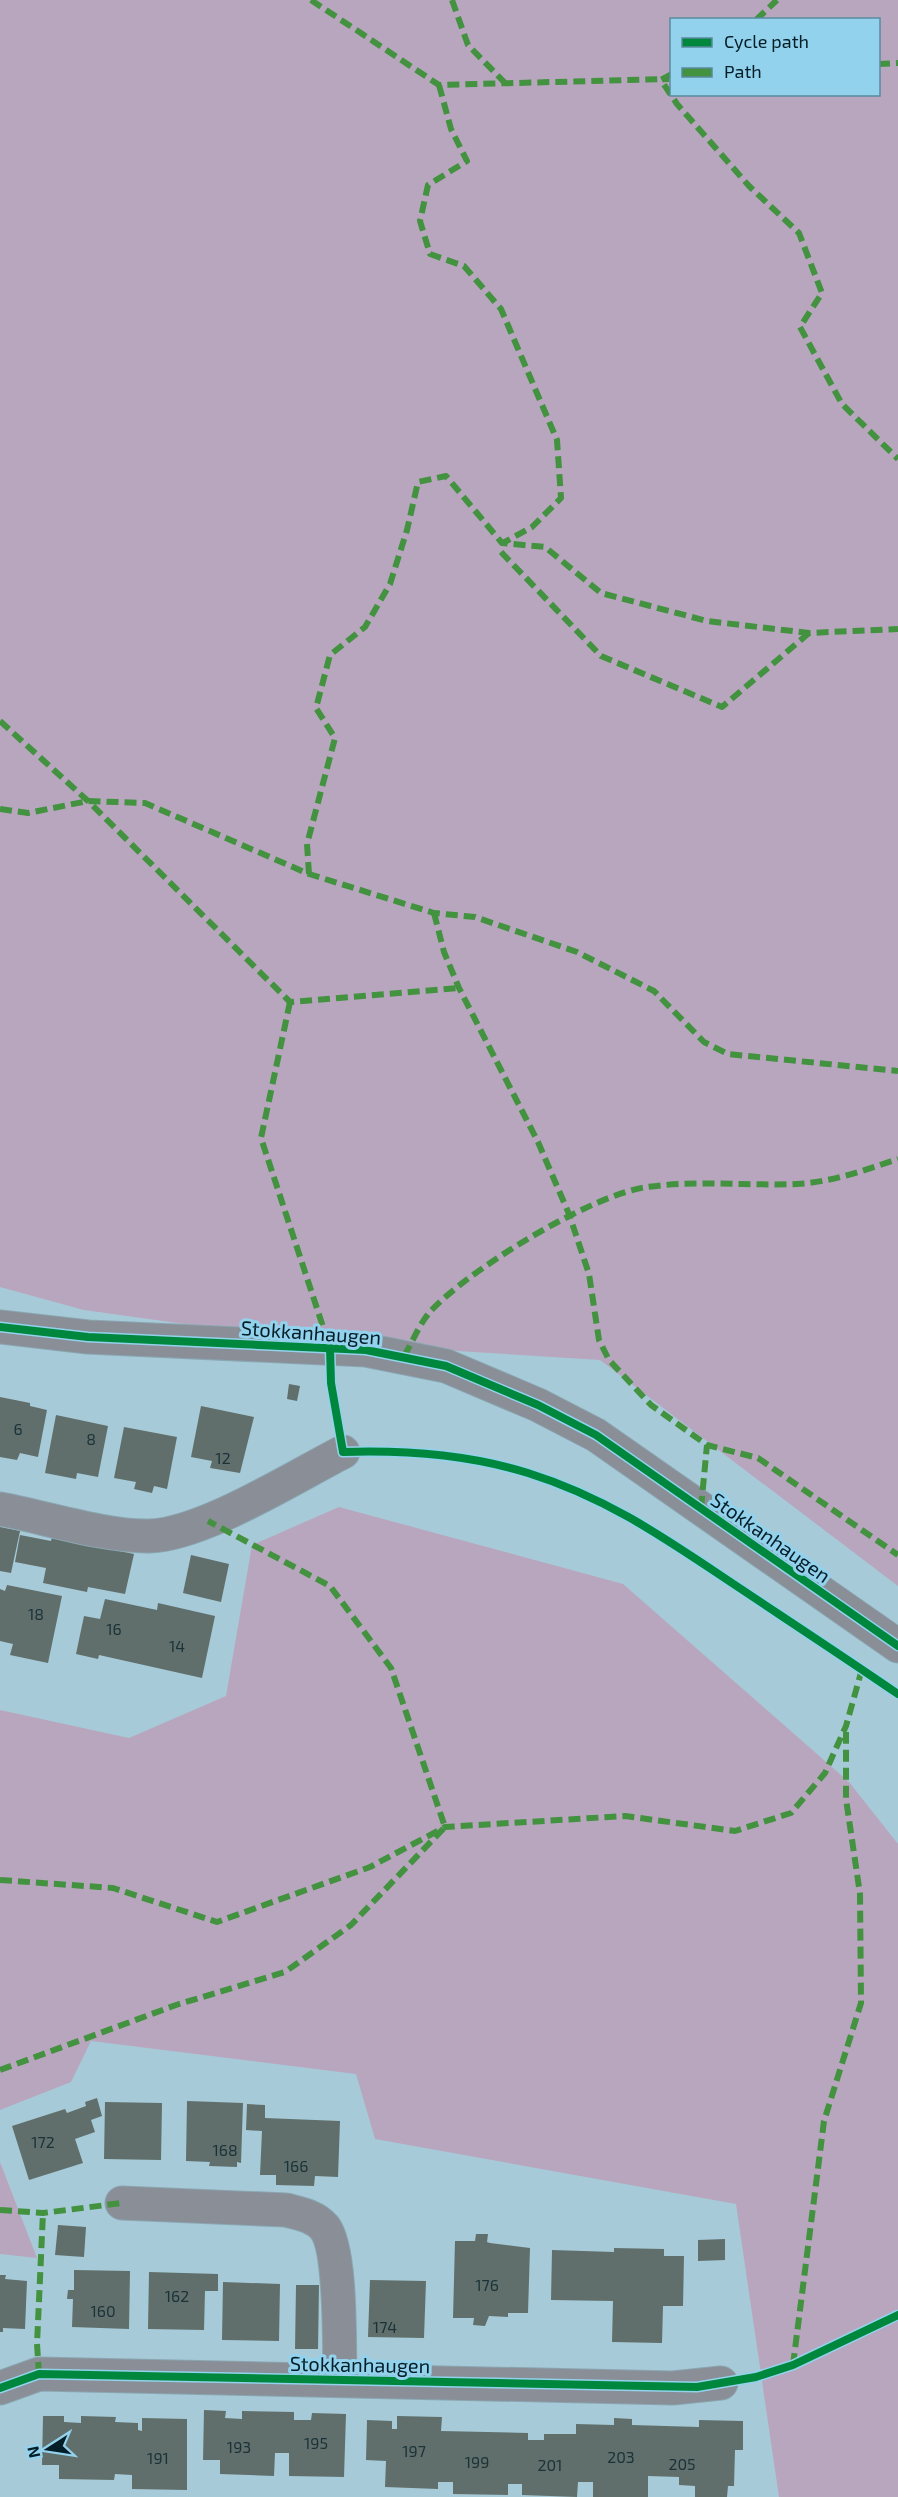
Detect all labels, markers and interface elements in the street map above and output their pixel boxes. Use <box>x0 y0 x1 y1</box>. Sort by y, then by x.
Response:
legend <box>670 18 880 96</box>
text: Cycle path <box>724 30 809 52</box>
text: Path <box>724 60 762 82</box>
street label: Stokkanhaugen <box>240 1315 382 1349</box>
house number: 6 <box>13 1419 23 1438</box>
house number: 8 <box>86 1429 96 1448</box>
house number: 12 <box>215 1448 231 1467</box>
street label: Stokkanhaugen <box>707 1487 835 1587</box>
house number: 18 <box>28 1604 44 1623</box>
house number: 16 <box>106 1619 122 1638</box>
house number: 14 <box>169 1636 185 1655</box>
house number: 172 <box>31 2132 55 2151</box>
house number: 168 <box>212 2140 238 2159</box>
house number: 166 <box>284 2156 308 2175</box>
house number: 176 <box>475 2275 499 2294</box>
house number: 162 <box>165 2286 189 2305</box>
house number: 160 <box>90 2301 116 2320</box>
house number: 174 <box>373 2317 397 2336</box>
street label: Stokkanhaugen <box>290 2351 430 2377</box>
north arrow <box>18 2419 78 2479</box>
house number: 195 <box>304 2433 328 2452</box>
house number: 193 <box>227 2437 251 2456</box>
house number: 197 <box>402 2441 426 2460</box>
text: N <box>22 2445 43 2460</box>
house number: 203 <box>607 2447 635 2466</box>
house number: 191 <box>147 2448 169 2467</box>
house number: 199 <box>465 2452 489 2471</box>
house number: 205 <box>668 2454 696 2473</box>
house number: 201 <box>537 2455 563 2474</box>

